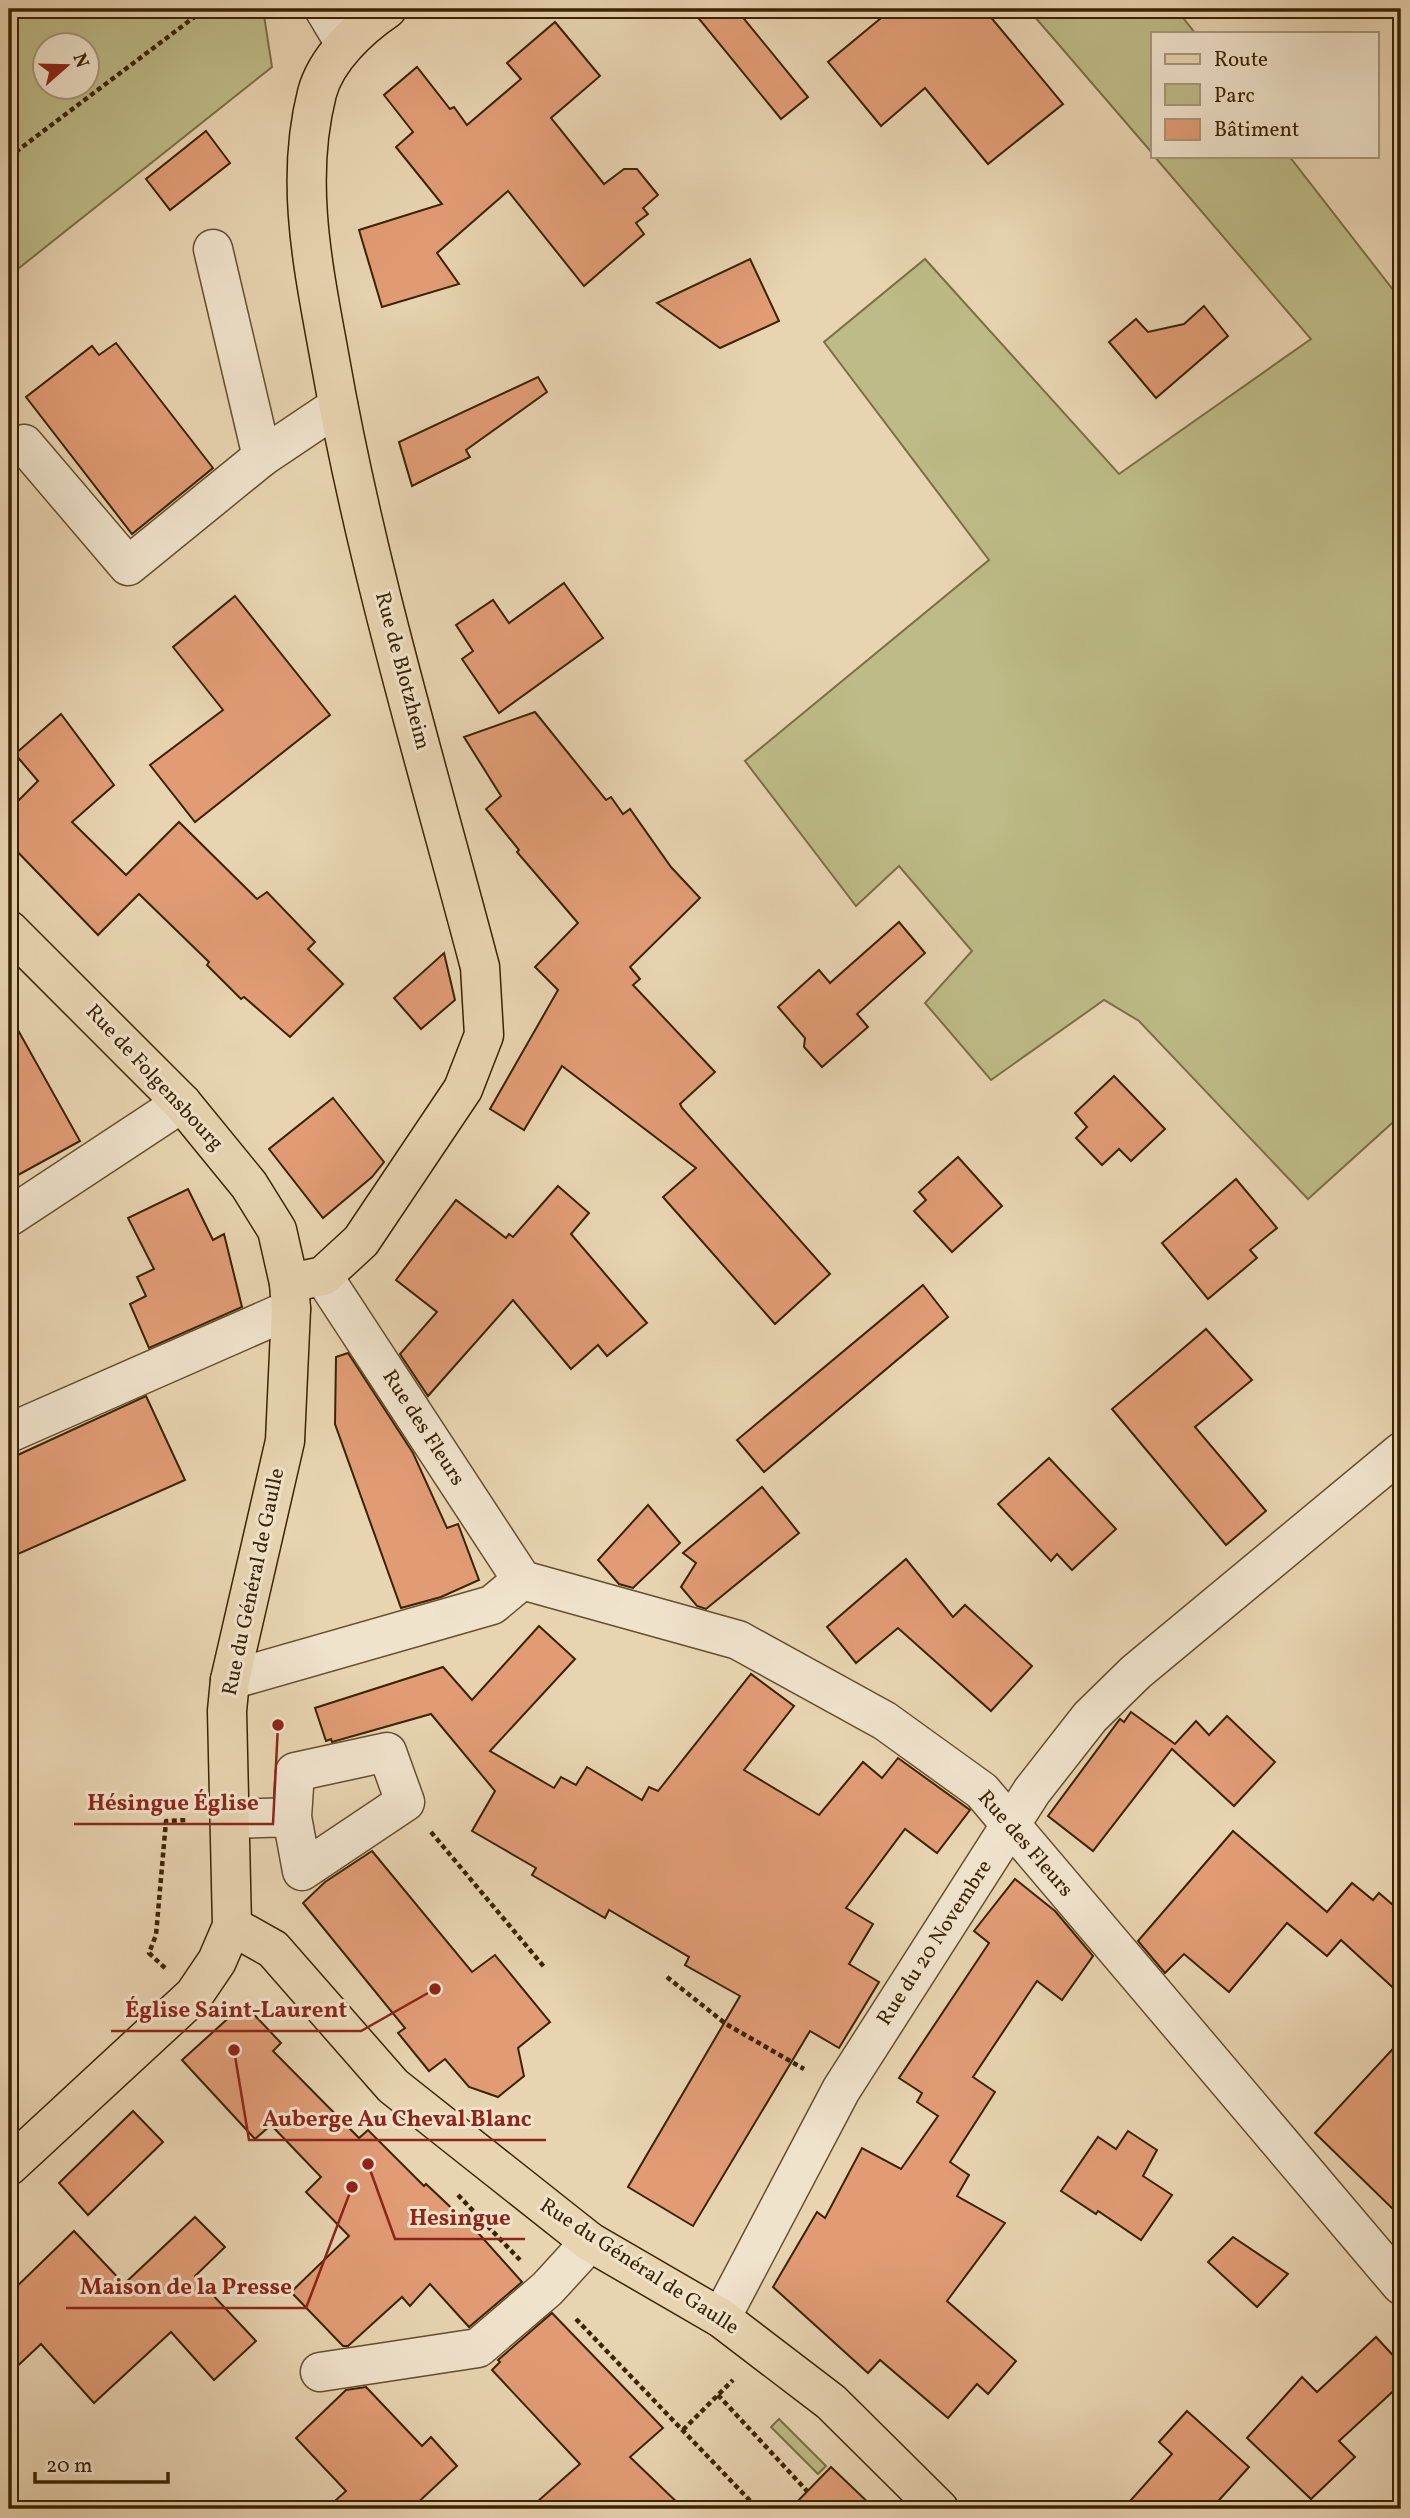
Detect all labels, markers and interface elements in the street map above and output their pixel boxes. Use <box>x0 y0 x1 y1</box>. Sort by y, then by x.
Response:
north arrow <box>32 32 102 102</box>
legend <box>1151 32 1378 158</box>
text: Route <box>1214 46 1268 75</box>
text: N <box>66 50 95 72</box>
text: Parc <box>1214 82 1255 111</box>
text: Bâtiment <box>1214 116 1299 145</box>
street label: Rue de Blotzheim <box>367 589 437 753</box>
street label: Rue de Folgensbourg <box>78 998 230 1158</box>
street label: Rue des Fleurs <box>375 1364 471 1492</box>
street label: Rue du Général de Gaulle <box>216 1466 292 1698</box>
callout: Hésingue Église <box>74 1780 273 1824</box>
street label: Rue des Fleurs <box>970 1784 1080 1904</box>
text: Hésingue Église <box>87 1788 259 1820</box>
street label: Rue du 20 Novembre <box>870 1854 1000 2032</box>
callout: Église Saint-Laurent <box>111 1987 361 2031</box>
text: Église Saint-Laurent <box>125 1995 347 2027</box>
callout: Auberge Au Cheval Blanc <box>249 2096 546 2140</box>
text: Auberge Au Cheval Blanc <box>262 2104 532 2136</box>
street label: Rue du Général de Gaulle <box>534 2192 744 2342</box>
callout: Hesingue <box>395 2195 525 2239</box>
text: Hesingue <box>409 2203 511 2235</box>
callout: Maison de la Presse <box>66 2264 306 2308</box>
text: Maison de la Presse <box>80 2272 292 2304</box>
scale bar <box>35 2441 168 2485</box>
text: 20 m <box>46 2452 92 2481</box>

